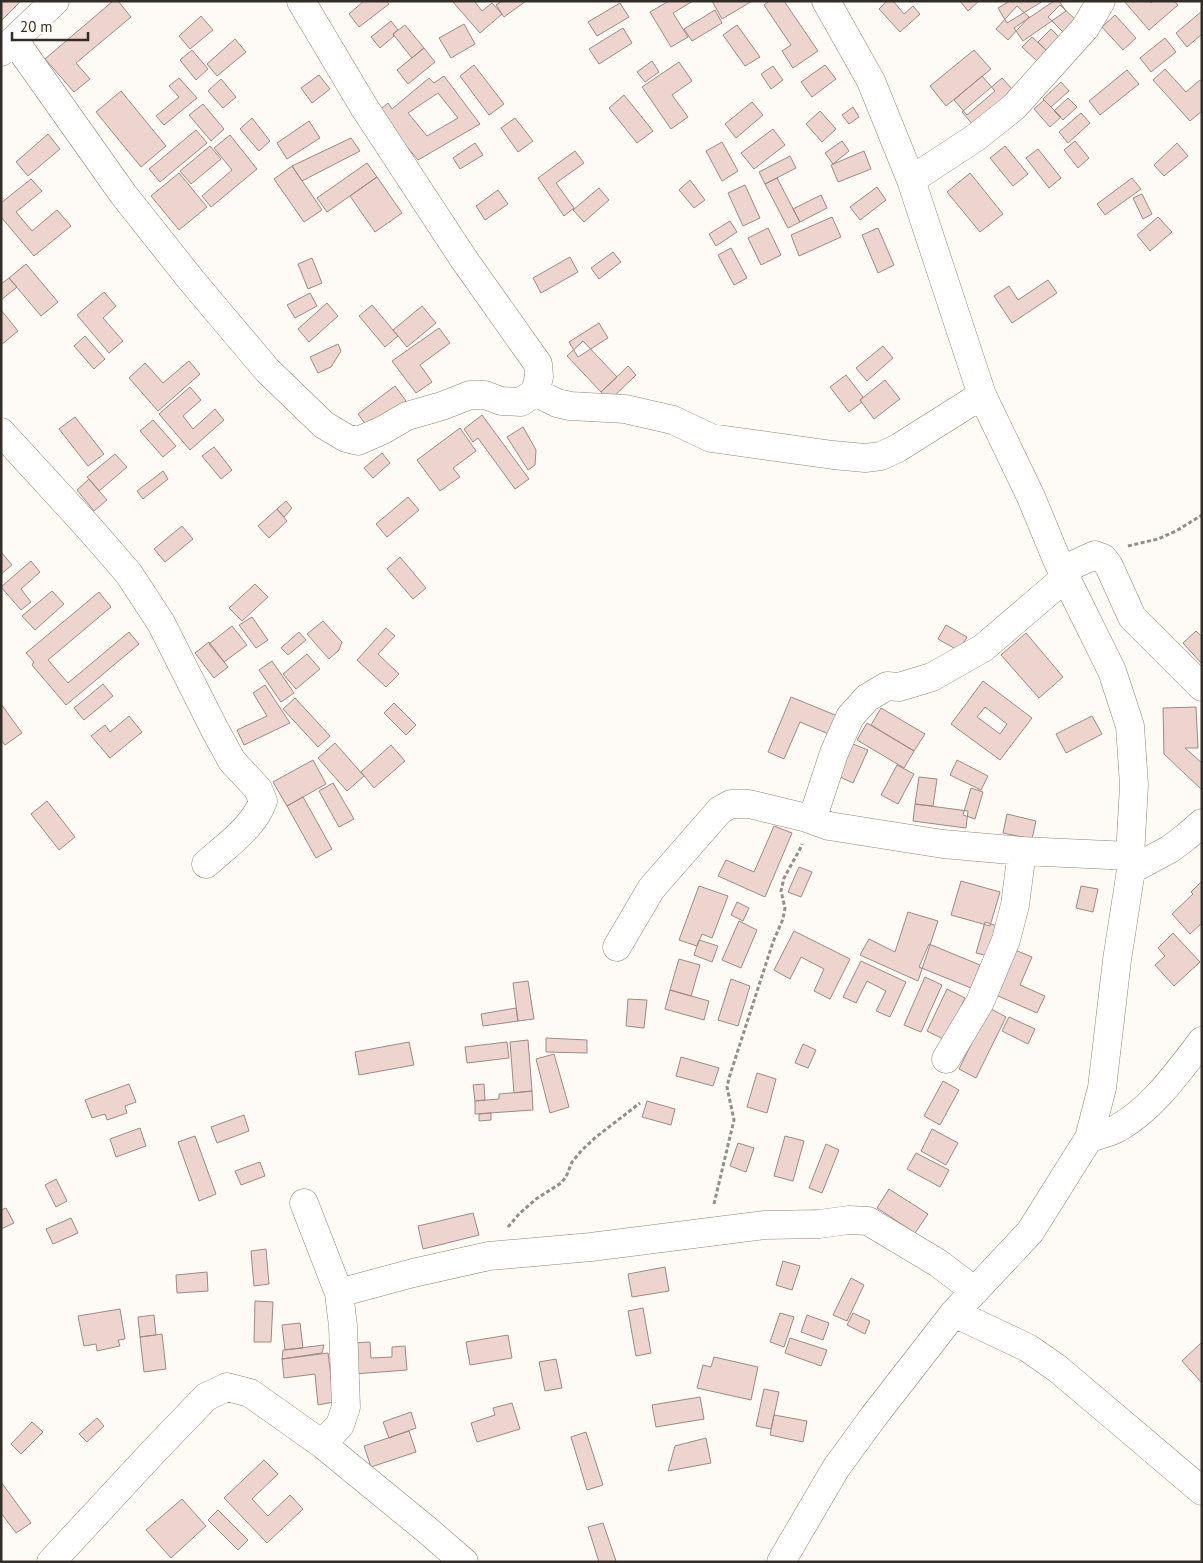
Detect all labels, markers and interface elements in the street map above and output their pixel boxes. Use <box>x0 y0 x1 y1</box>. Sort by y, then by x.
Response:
scale bar <box>12 10 89 42</box>
text: 20 m <box>20 17 53 36</box>

